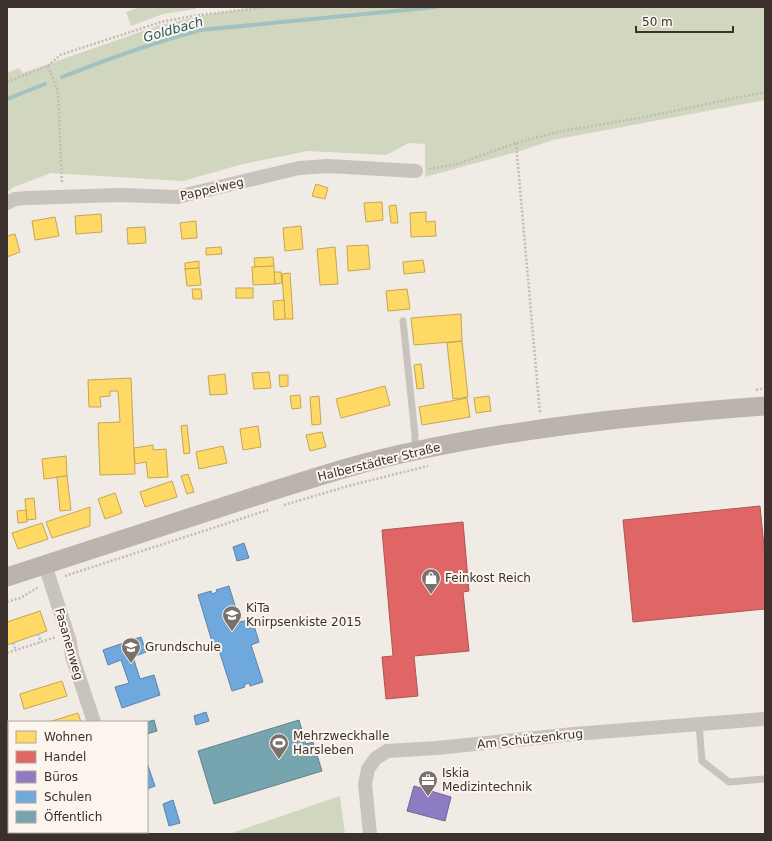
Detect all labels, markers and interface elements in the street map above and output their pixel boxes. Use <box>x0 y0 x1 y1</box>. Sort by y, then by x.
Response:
scale bar <box>636 8 733 34</box>
water label: Goldbach <box>142 14 205 45</box>
text: 50 m <box>642 15 673 29</box>
street label: Pappelweg <box>179 175 245 203</box>
street label: Halberstädter Straße <box>316 440 442 484</box>
shop icon: Feinkost Reich <box>420 567 442 595</box>
place label: Feinkost Reich <box>445 571 531 585</box>
place label: KiTa Knirpsenkiste 2015 <box>246 601 362 629</box>
school or university icon: KiTa Knirpsenkiste 2015 <box>221 604 243 632</box>
street label: Fasanenweg <box>52 606 86 682</box>
school or university icon: Grundschule <box>120 636 142 664</box>
place label: Grundschule <box>145 640 221 654</box>
legend <box>8 721 148 833</box>
street label: Am Schützenkrug <box>476 726 584 752</box>
place label: Mehrzweckhalle Harsleben <box>293 729 389 757</box>
text: Wohnen <box>44 730 93 744</box>
sports icon: Mehrzweckhalle Harsleben <box>268 732 290 760</box>
text: Handel <box>44 750 86 764</box>
place label: Iskia Medizintechnik <box>442 766 532 794</box>
office icon: Iskia Medizintechnik <box>417 769 439 797</box>
text: Büros <box>44 770 78 784</box>
text: Schulen <box>44 790 92 804</box>
text: Öffentlich <box>44 808 102 824</box>

